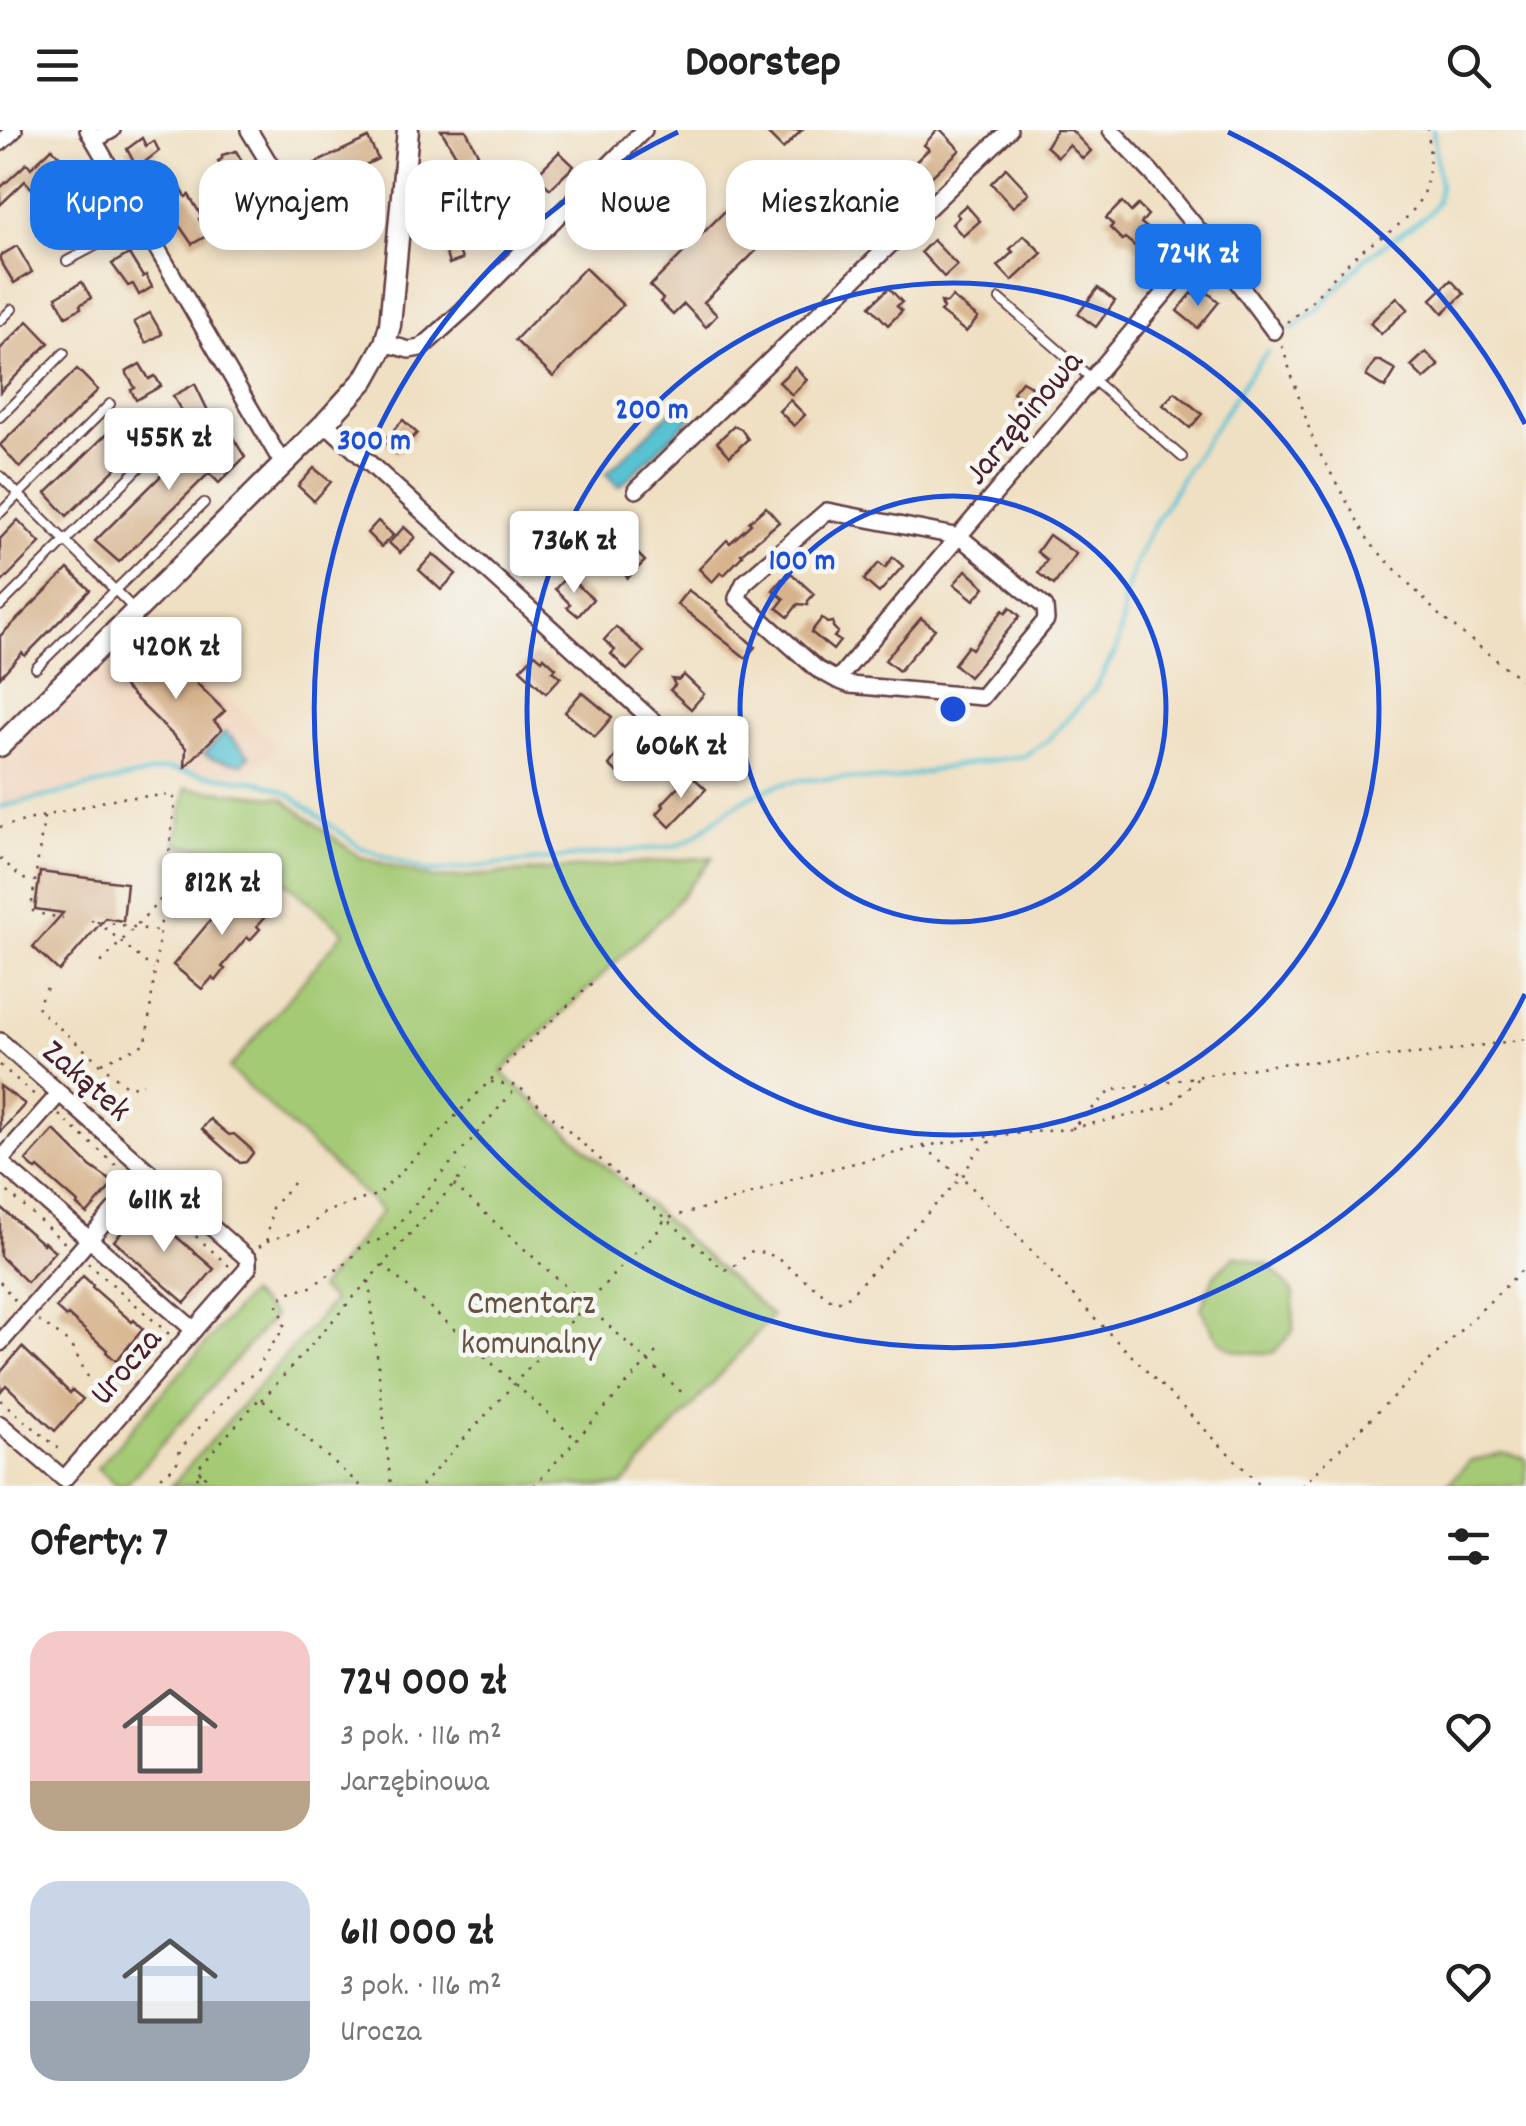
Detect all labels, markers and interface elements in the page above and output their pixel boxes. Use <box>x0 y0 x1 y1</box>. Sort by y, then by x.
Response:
text: Doorstep <box>685 33 841 97</box>
icon: menu <box>30 38 85 93</box>
icon: search <box>1441 38 1496 93</box>
chip: Kupno <box>30 160 179 250</box>
chip: Wynajem <box>199 160 385 250</box>
chip: Filtry <box>405 160 545 250</box>
chip: Nowe <box>565 160 706 250</box>
chip: Mieszkanie <box>726 160 935 250</box>
pin: 724K zł <box>1106 224 1290 309</box>
text: 724K zł <box>1157 233 1239 279</box>
street label: Jarzębinowa <box>954 340 1098 498</box>
text: 200 m <box>615 391 689 434</box>
pin: 455K zł <box>77 408 261 493</box>
text: 455K zł <box>126 417 212 463</box>
text: 300 m <box>337 422 411 465</box>
pin: 736K zł <box>482 511 666 596</box>
text: 736K zł <box>532 520 616 566</box>
text: 100 m <box>769 542 835 585</box>
pin: 420K zł <box>84 617 268 702</box>
text: 420K zł <box>132 626 220 672</box>
centre of rings <box>935 691 971 727</box>
pin: 606K zł <box>589 716 773 801</box>
text: 606K zł <box>635 725 727 771</box>
pin: 812K zł <box>130 853 314 938</box>
text: 812K zł <box>184 862 260 908</box>
street label: Zakątek <box>29 1030 141 1136</box>
pin: 611K zł <box>72 1170 256 1255</box>
text: 611K zł <box>128 1179 200 1225</box>
park label: Cmentarz komunalny <box>461 1281 602 1371</box>
street label: Urocza <box>80 1318 176 1418</box>
text: Oferty: 7 <box>30 1516 168 1576</box>
icon: filters <box>1441 1519 1496 1574</box>
text: 724 000 zł <box>340 1655 506 1715</box>
icon: home <box>110 1671 230 1791</box>
icon: heart <box>1441 1704 1496 1759</box>
text: 3 pok. · 116 m² <box>340 1715 502 1761</box>
text: Jarzębinowa <box>340 1761 489 1807</box>
text: 611 000 zł <box>340 1905 493 1965</box>
icon: home <box>110 1921 230 2041</box>
icon: heart <box>1441 1954 1496 2009</box>
text: 3 pok. · 116 m² <box>340 1965 502 2011</box>
text: Urocza <box>340 2011 422 2057</box>

